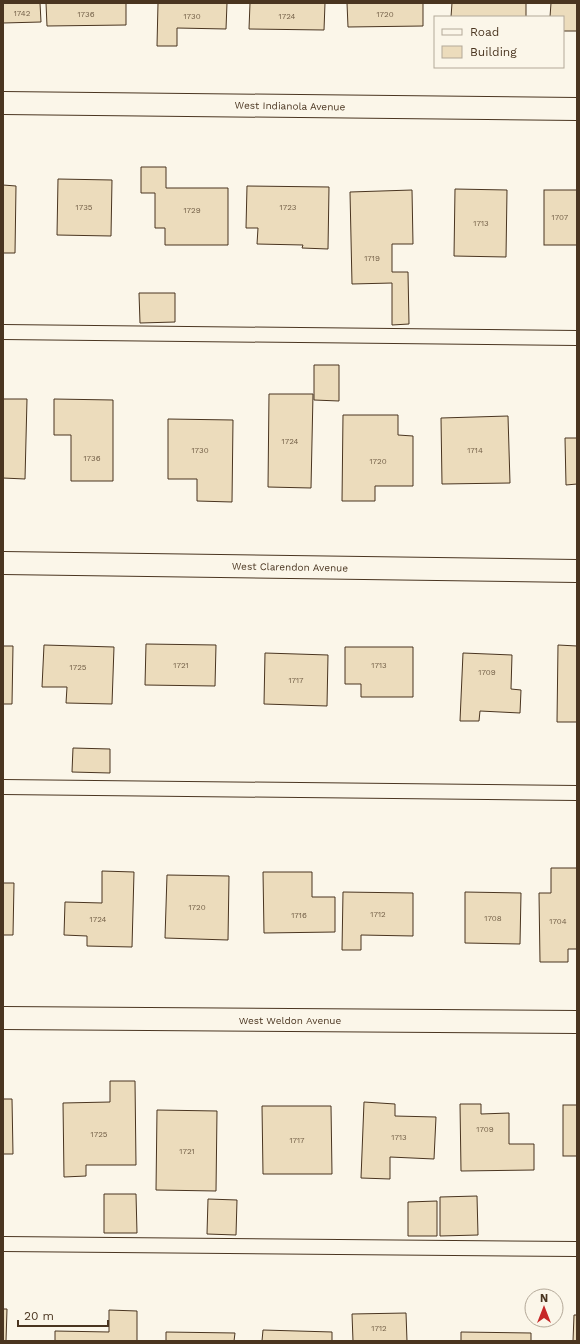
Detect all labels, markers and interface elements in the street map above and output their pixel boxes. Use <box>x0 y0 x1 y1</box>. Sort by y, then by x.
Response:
house number: 1742 <box>14 9 31 18</box>
house number: 1736 <box>77 10 95 19</box>
house number: 1720 <box>376 10 394 19</box>
house number: 1730 <box>183 12 201 21</box>
house number: 1724 <box>279 12 296 21</box>
legend <box>434 16 564 68</box>
text: Road <box>470 25 499 39</box>
text: Building <box>470 45 517 59</box>
street label: West Indianola Avenue <box>235 100 346 112</box>
house number: 1735 <box>76 203 93 212</box>
house number: 1723 <box>280 203 297 212</box>
house number: 1729 <box>183 206 201 215</box>
house number: 1707 <box>552 213 569 222</box>
house number: 1713 <box>473 219 489 228</box>
house number: 1719 <box>364 254 380 263</box>
house number: 1724 <box>282 437 299 446</box>
house number: 1730 <box>191 446 209 455</box>
house number: 1714 <box>467 446 483 455</box>
house number: 1736 <box>83 454 101 463</box>
house number: 1720 <box>369 457 387 466</box>
street label: West Clarendon Avenue <box>232 560 348 574</box>
house number: 1721 <box>173 661 189 670</box>
house number: 1713 <box>371 661 387 670</box>
house number: 1725 <box>70 663 87 672</box>
house number: 1709 <box>478 668 496 677</box>
house number: 1717 <box>288 676 304 685</box>
house number: 1720 <box>188 903 206 912</box>
house number: 1712 <box>370 910 386 919</box>
house number: 1716 <box>291 911 307 920</box>
house number: 1708 <box>484 914 502 923</box>
house number: 1724 <box>90 915 107 924</box>
house number: 1704 <box>549 917 567 926</box>
street label: West Weldon Avenue <box>239 1015 342 1026</box>
house number: 1709 <box>476 1125 494 1134</box>
house number: 1725 <box>91 1130 108 1139</box>
house number: 1713 <box>391 1133 407 1142</box>
house number: 1717 <box>289 1136 305 1145</box>
house number: 1721 <box>179 1147 195 1156</box>
north arrow <box>524 1288 564 1328</box>
text: N <box>540 1292 548 1305</box>
scale bar <box>18 1302 108 1328</box>
text: 20 m <box>24 1309 54 1323</box>
house number: 1712 <box>371 1324 387 1333</box>

